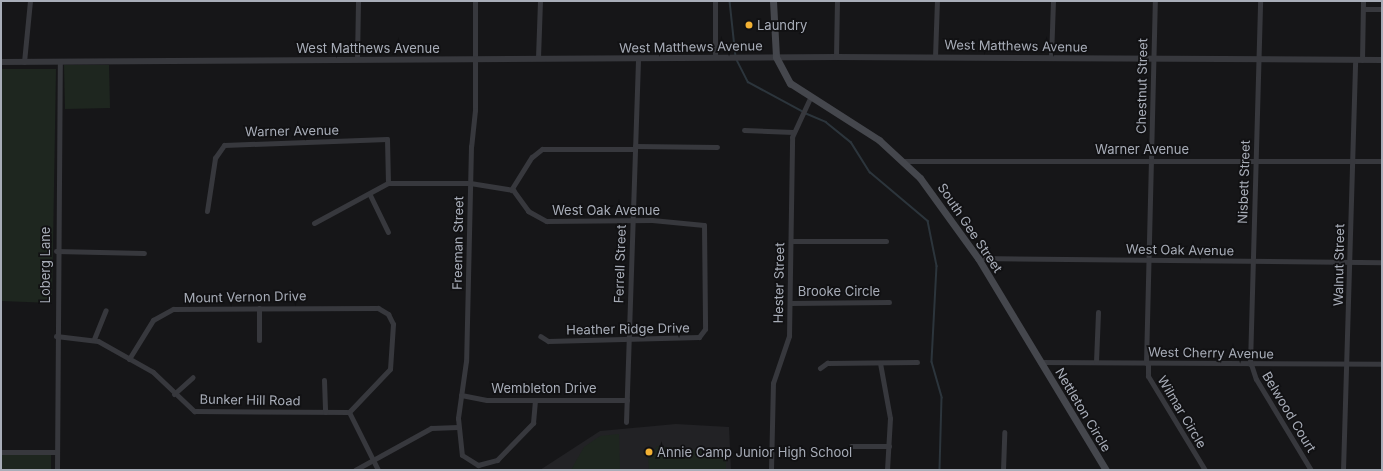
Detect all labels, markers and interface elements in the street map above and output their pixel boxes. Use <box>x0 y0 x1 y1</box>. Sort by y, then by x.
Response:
place label: Laundry <box>757 17 807 33</box>
marker: Laundry <box>744 20 754 30</box>
street label: West Matthews Avenue <box>944 37 1088 55</box>
street label: West Matthews Avenue <box>619 38 763 56</box>
street label: Chestnut Street <box>1133 38 1151 134</box>
street label: West Matthews Avenue <box>296 40 440 56</box>
street label: Warner Avenue <box>245 122 339 140</box>
street label: Nisbett Street <box>1235 140 1253 224</box>
street label: Warner Avenue <box>1095 141 1189 157</box>
street label: South Gee Street <box>934 180 1006 276</box>
street label: Freeman Street <box>449 196 467 290</box>
street label: West Oak Avenue <box>552 202 660 218</box>
street label: Ferrell Street <box>611 224 629 304</box>
street label: Walnut Street <box>1330 224 1348 306</box>
street label: Loberg Lane <box>37 227 53 303</box>
street label: West Oak Avenue <box>1126 241 1234 259</box>
street label: Hester Street <box>770 242 788 324</box>
street label: Brooke Circle <box>798 283 880 299</box>
street label: Mount Vernon Drive <box>183 288 307 306</box>
street label: Heather Ridge Drive <box>566 320 690 338</box>
street label: West Cherry Avenue <box>1148 344 1274 362</box>
street label: Nettleton Circle <box>1052 365 1114 455</box>
street label: Belwood Court <box>1259 369 1319 455</box>
street label: Wilmar Circle <box>1154 373 1210 451</box>
street label: Wembleton Drive <box>491 380 597 396</box>
street label: Bunker Hill Road <box>199 391 301 409</box>
place label: Annie Camp Junior High School <box>657 444 852 460</box>
marker: Annie Camp Junior High School <box>644 447 654 457</box>

